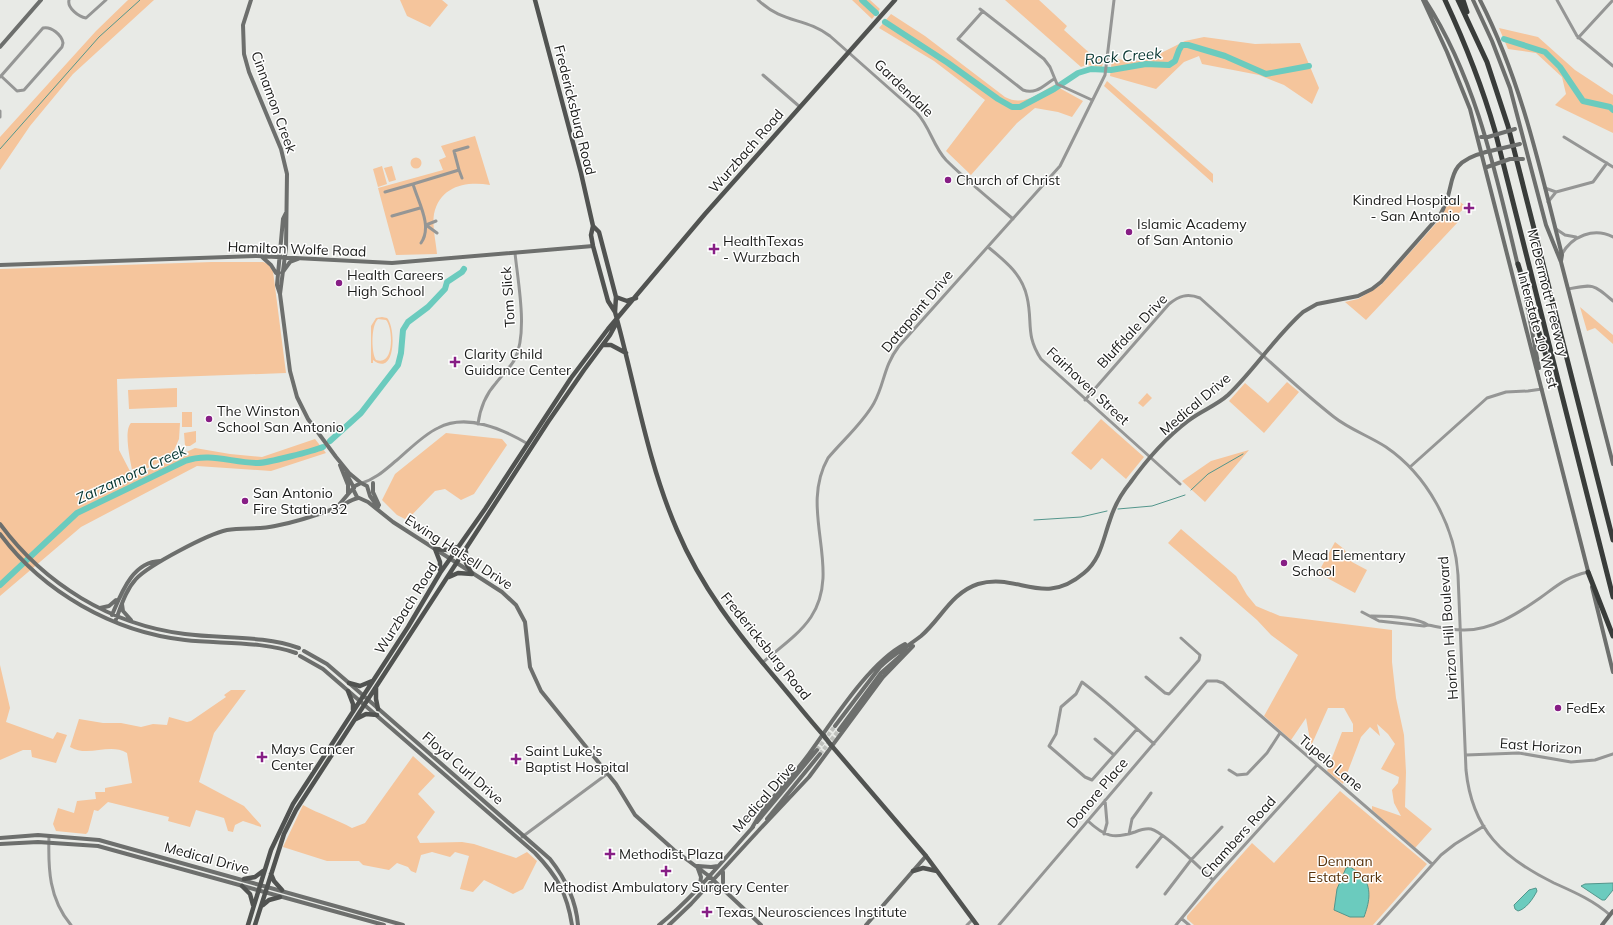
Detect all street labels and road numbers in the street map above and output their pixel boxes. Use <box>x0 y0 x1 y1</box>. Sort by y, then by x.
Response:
street label: Fredericksburg Road <box>550 43 600 177</box>
street label: Cinnamon Creek <box>247 49 301 156</box>
street label: Gardendale <box>871 55 937 121</box>
street label: Wurzbach Road <box>705 105 787 197</box>
street label: McDermott Freeway <box>1523 227 1573 359</box>
street label: Hamilton Wolfe Road <box>227 238 367 260</box>
street label: Tom Slick <box>497 265 519 328</box>
street label: Datapoint Drive <box>877 266 957 356</box>
street label: Interstate 10 West <box>1514 270 1562 390</box>
street label: Bluffdale Drive <box>1093 290 1171 372</box>
street label: Fairhaven Street <box>1043 343 1133 429</box>
street label: Medical Drive <box>1156 369 1234 439</box>
street label: Ewing Halsell Drive <box>402 510 516 594</box>
street label: Horizon Hill Boulevard <box>1434 556 1462 700</box>
street label: Wurzbach Road <box>370 559 442 657</box>
street label: Fredericksburg Road <box>717 588 815 704</box>
street label: Floyd Curl Drive <box>419 728 507 808</box>
street label: Tupelo Lane <box>1295 731 1367 795</box>
street label: East Horizon <box>1499 734 1583 758</box>
street label: Donore Place <box>1062 754 1132 832</box>
street label: Medical Drive <box>729 758 799 836</box>
street label: Chambers Road <box>1196 792 1280 882</box>
street label: Medical Drive <box>162 838 252 878</box>

